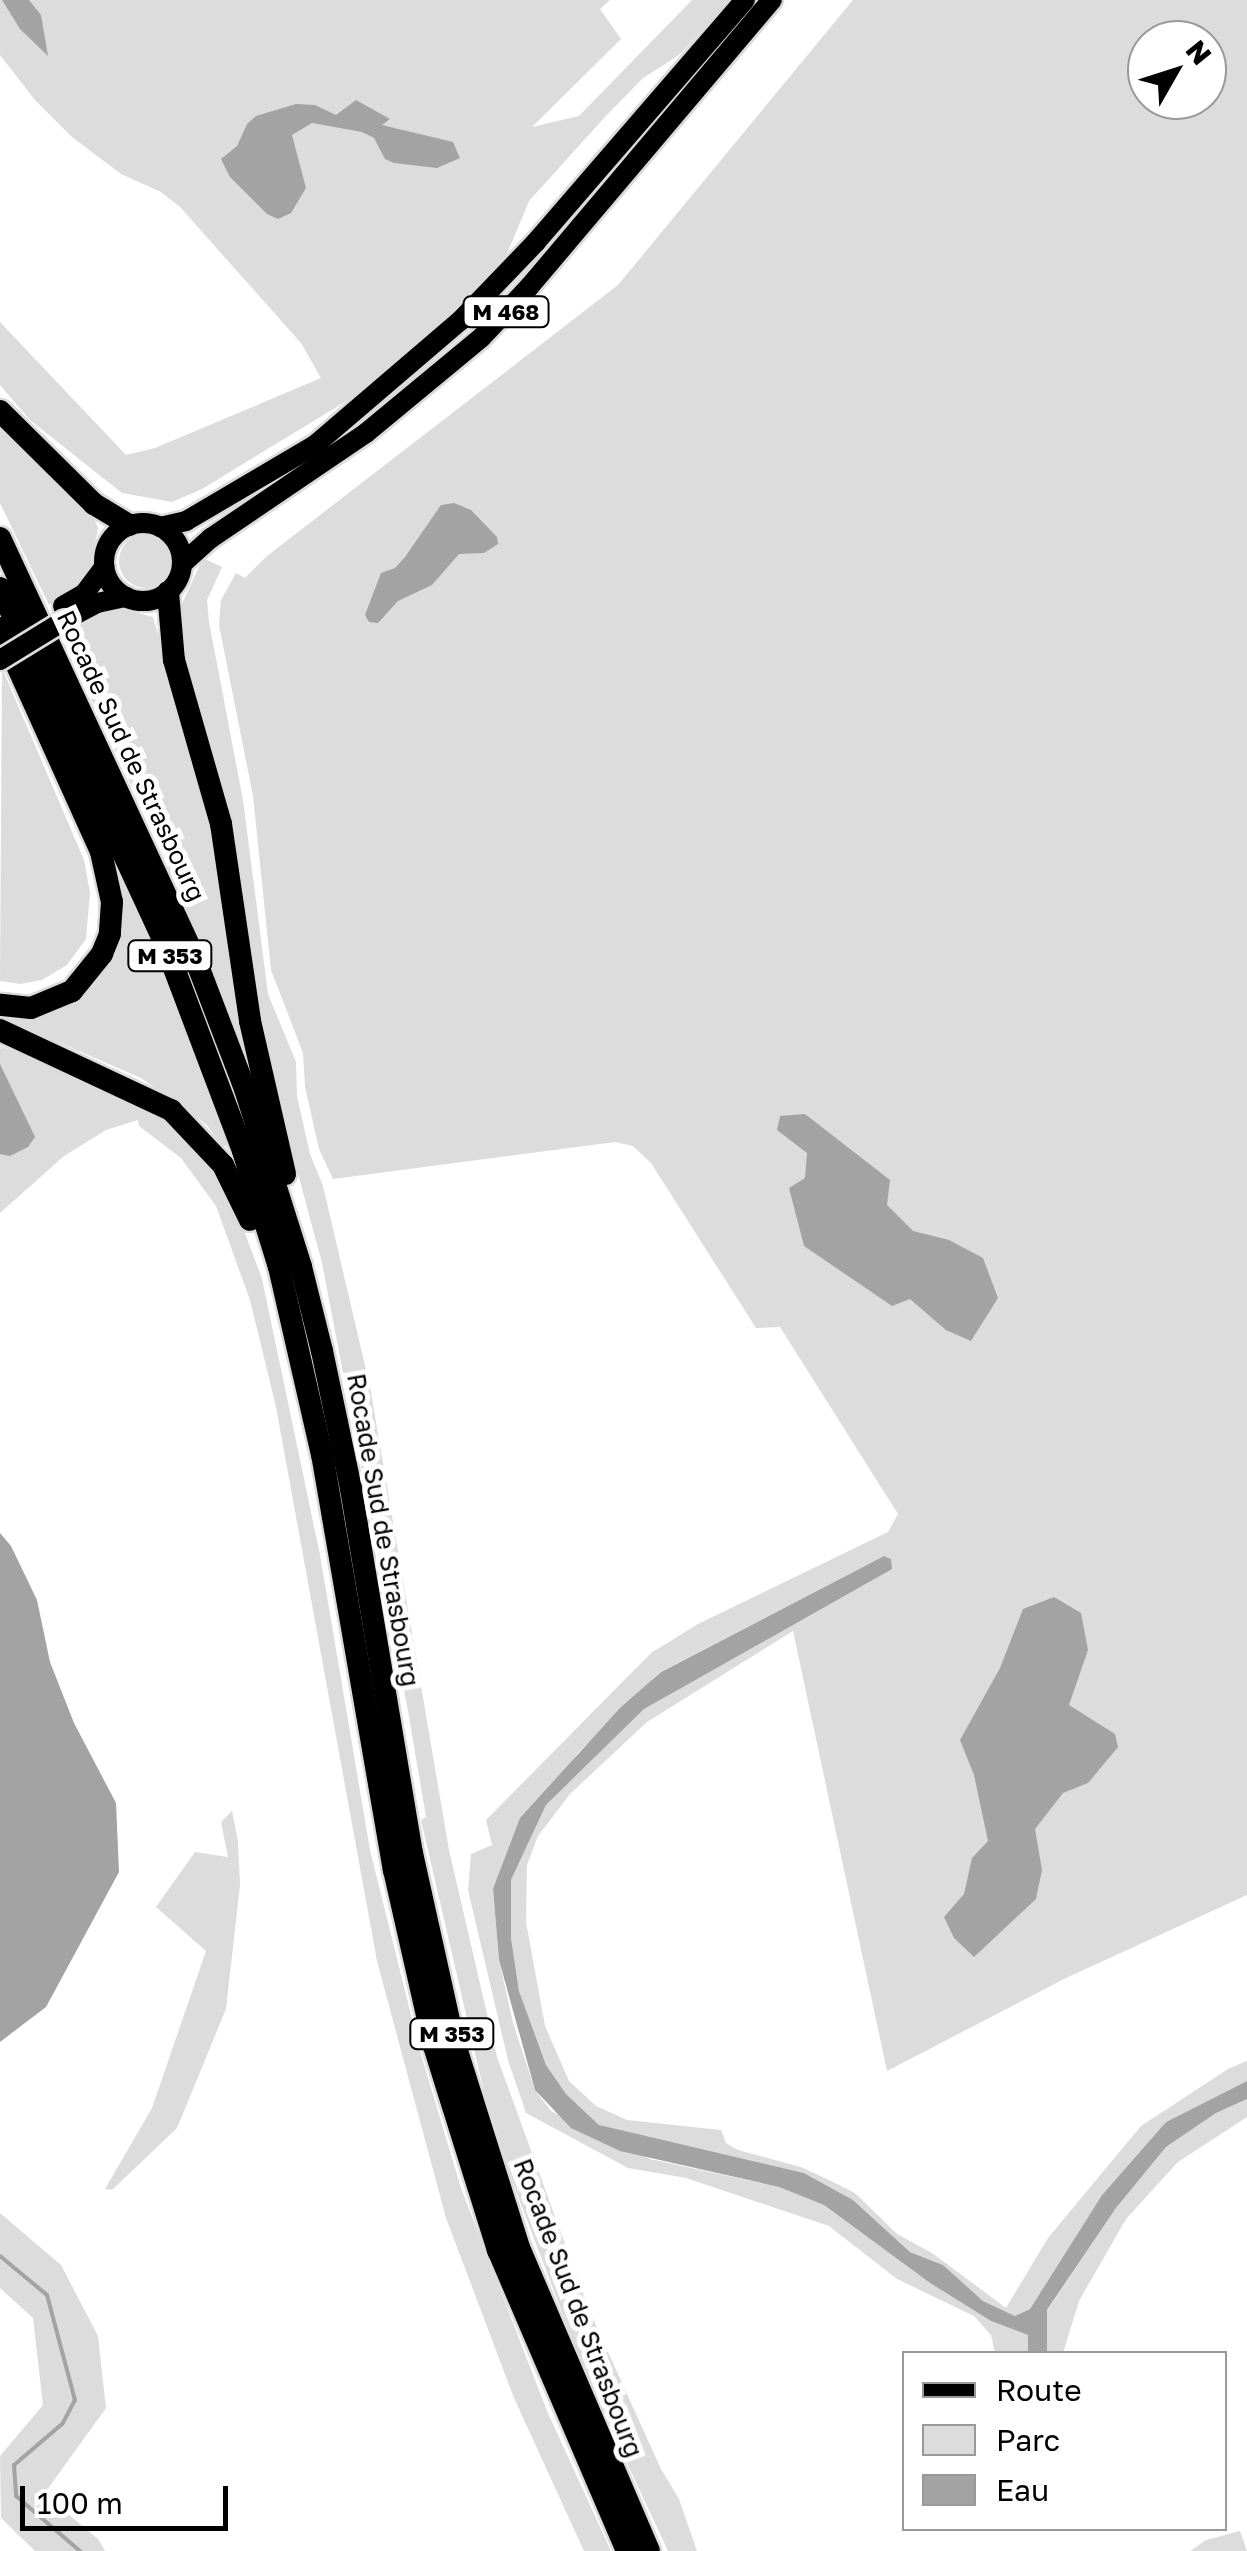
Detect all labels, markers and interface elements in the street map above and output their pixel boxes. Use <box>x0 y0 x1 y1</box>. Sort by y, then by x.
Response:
north arrow <box>1127 20 1227 120</box>
text: N <box>1180 33 1219 71</box>
road number: M 468 <box>461 295 551 329</box>
street label: Rocade Sud de Strasbourg <box>50 606 212 906</box>
road number: M 353 <box>125 939 215 973</box>
street label: Rocade Sud de Strasbourg <box>341 1371 425 1689</box>
road number: M 353 <box>407 2017 497 2051</box>
street label: Rocade Sud de Strasbourg <box>507 2155 649 2461</box>
legend <box>902 2351 1227 2531</box>
text: Route <box>996 2372 1082 2408</box>
text: Parc <box>996 2422 1060 2458</box>
scale bar <box>25 2466 232 2528</box>
text: Eau <box>996 2472 1049 2508</box>
text: 100 m <box>37 2485 123 2521</box>

